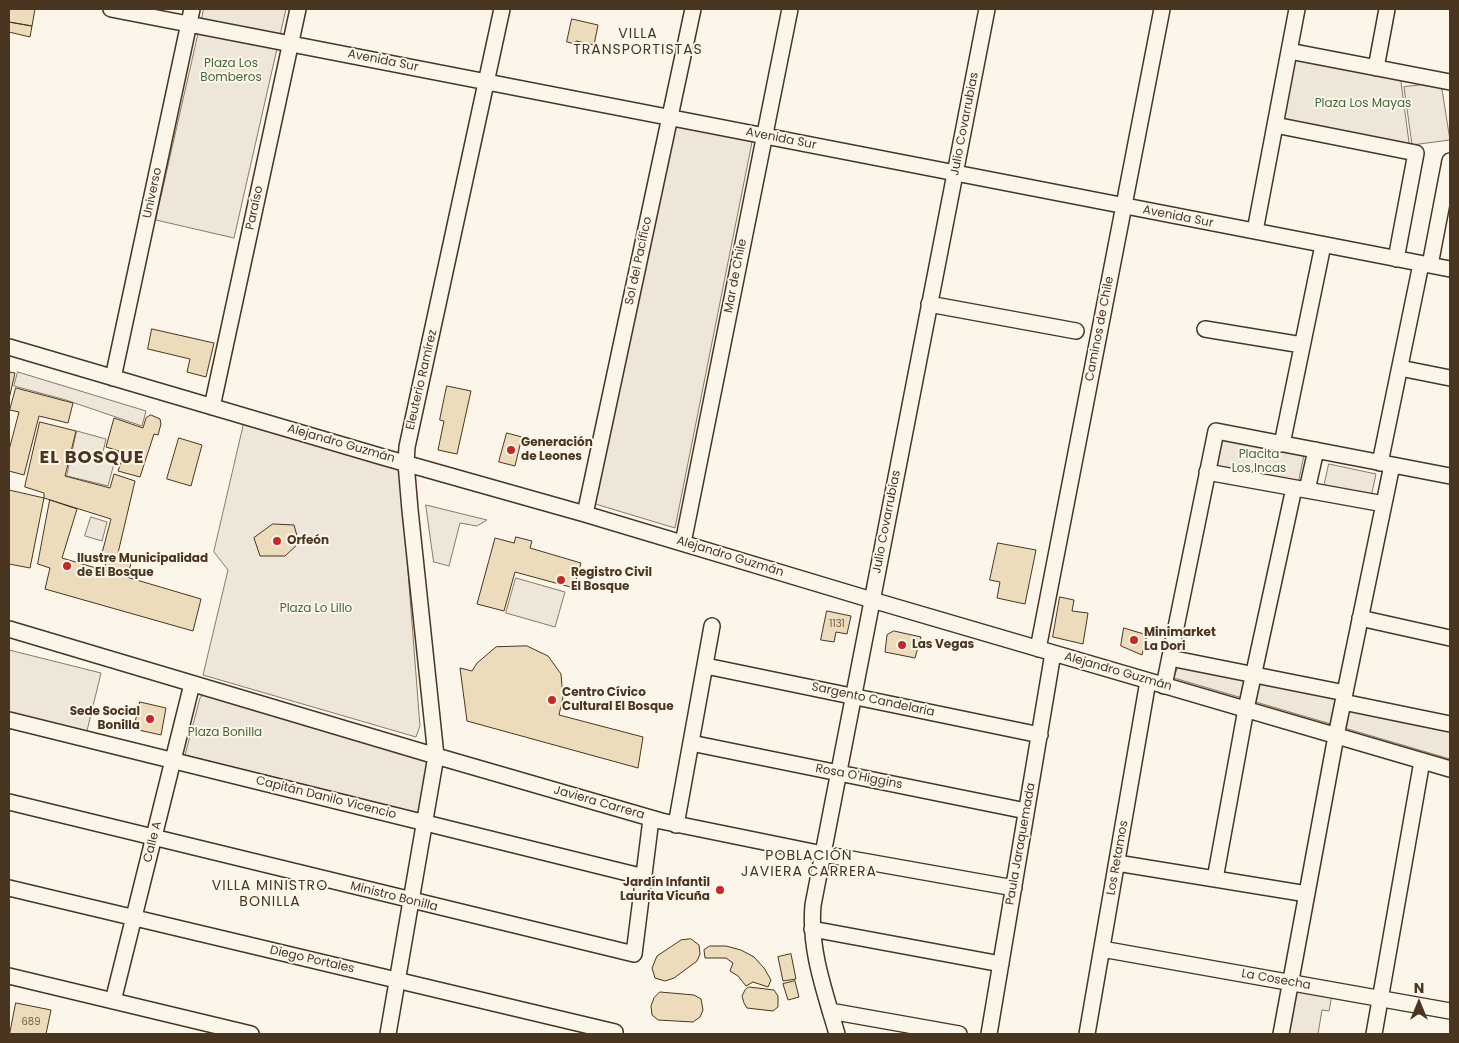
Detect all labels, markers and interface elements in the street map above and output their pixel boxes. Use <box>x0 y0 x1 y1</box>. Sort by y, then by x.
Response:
district label: VILLA TRANSPORTISTAS <box>571 26 705 58</box>
street label: Avenida Sur <box>347 47 419 75</box>
park label: Plaza Los Bomberos <box>200 57 262 85</box>
street label: Julio Covarrubias <box>948 71 982 177</box>
park label: Plaza Los Mayas <box>1315 97 1411 111</box>
street label: Avenida Sur <box>745 125 817 153</box>
street label: Universo <box>141 166 165 220</box>
street label: Paraíso <box>243 185 267 231</box>
street label: Avenida Sur <box>1142 203 1214 231</box>
street label: Sol del Pacífico <box>623 216 655 306</box>
street label: Mar de Chile <box>722 238 750 314</box>
street label: Caminos de Chile <box>1083 275 1117 383</box>
street label: Eleuterio Ramírez <box>403 328 441 432</box>
street label: Alejandro Guzmán <box>285 422 397 466</box>
place label: Generación de Leones <box>521 436 593 464</box>
marker: Generación de Leones <box>505 444 517 456</box>
district label: EL BOSQUE <box>38 447 146 469</box>
park label: Placita Los Incas <box>1232 448 1286 476</box>
street label: Julio Covarrubias <box>870 469 904 575</box>
place label: Orfeón <box>287 534 329 548</box>
street label: Alejandro Guzmán <box>675 534 785 580</box>
marker: Orfeón <box>271 535 283 547</box>
place label: Ilustre Municipalidad de El Bosque <box>77 552 208 580</box>
marker: Ilustre Municipalidad de El Bosque <box>61 560 73 572</box>
place label: Registro Civil El Bosque <box>571 566 652 594</box>
marker: Registro Civil El Bosque <box>555 574 567 586</box>
park label: Plaza Lo Lillo <box>280 602 352 616</box>
house number: 1131 <box>829 618 845 630</box>
place label: Minimarket La Dori <box>1144 626 1216 654</box>
marker: Minimarket La Dori <box>1128 634 1140 646</box>
place label: Las Vegas <box>912 638 974 652</box>
marker: Las Vegas <box>896 639 908 651</box>
street label: Alejandro Guzmán <box>1062 650 1174 694</box>
street label: Sargento Candelaria <box>810 680 936 720</box>
place label: Centro Cívico Cultural El Bosque <box>562 686 674 714</box>
marker: Centro Cívico Cultural El Bosque <box>546 694 558 706</box>
place label: Sede Social Bonilla <box>70 705 140 733</box>
marker: Sede Social Bonilla <box>144 713 156 725</box>
park label: Plaza Bonilla <box>188 726 262 740</box>
street label: Rosa O'Higgins <box>814 762 904 792</box>
street label: Capitán Danilo Vicencio <box>254 774 398 822</box>
street label: Paula Jaraquemada <box>1003 782 1039 906</box>
street label: Javiera Carrera <box>552 783 646 823</box>
street label: Los Retamos <box>1104 819 1132 897</box>
street label: Calle A <box>141 820 165 864</box>
district label: POBLACIÓN JAVIERA CARRERA <box>739 848 879 880</box>
place label: Jardín Infantil Laurita Vicuña <box>620 876 710 904</box>
district label: VILLA MINISTRO BONILLA <box>210 878 330 910</box>
street label: Ministro Bonilla <box>349 879 439 915</box>
marker: Jardín Infantil Laurita Vicuña <box>714 884 726 896</box>
street label: Diego Portales <box>268 943 356 977</box>
street label: La Cosecha <box>1240 967 1312 993</box>
north arrow <box>1394 978 1444 1028</box>
text: N <box>1414 978 1424 998</box>
house number: 689 <box>22 1016 40 1028</box>

